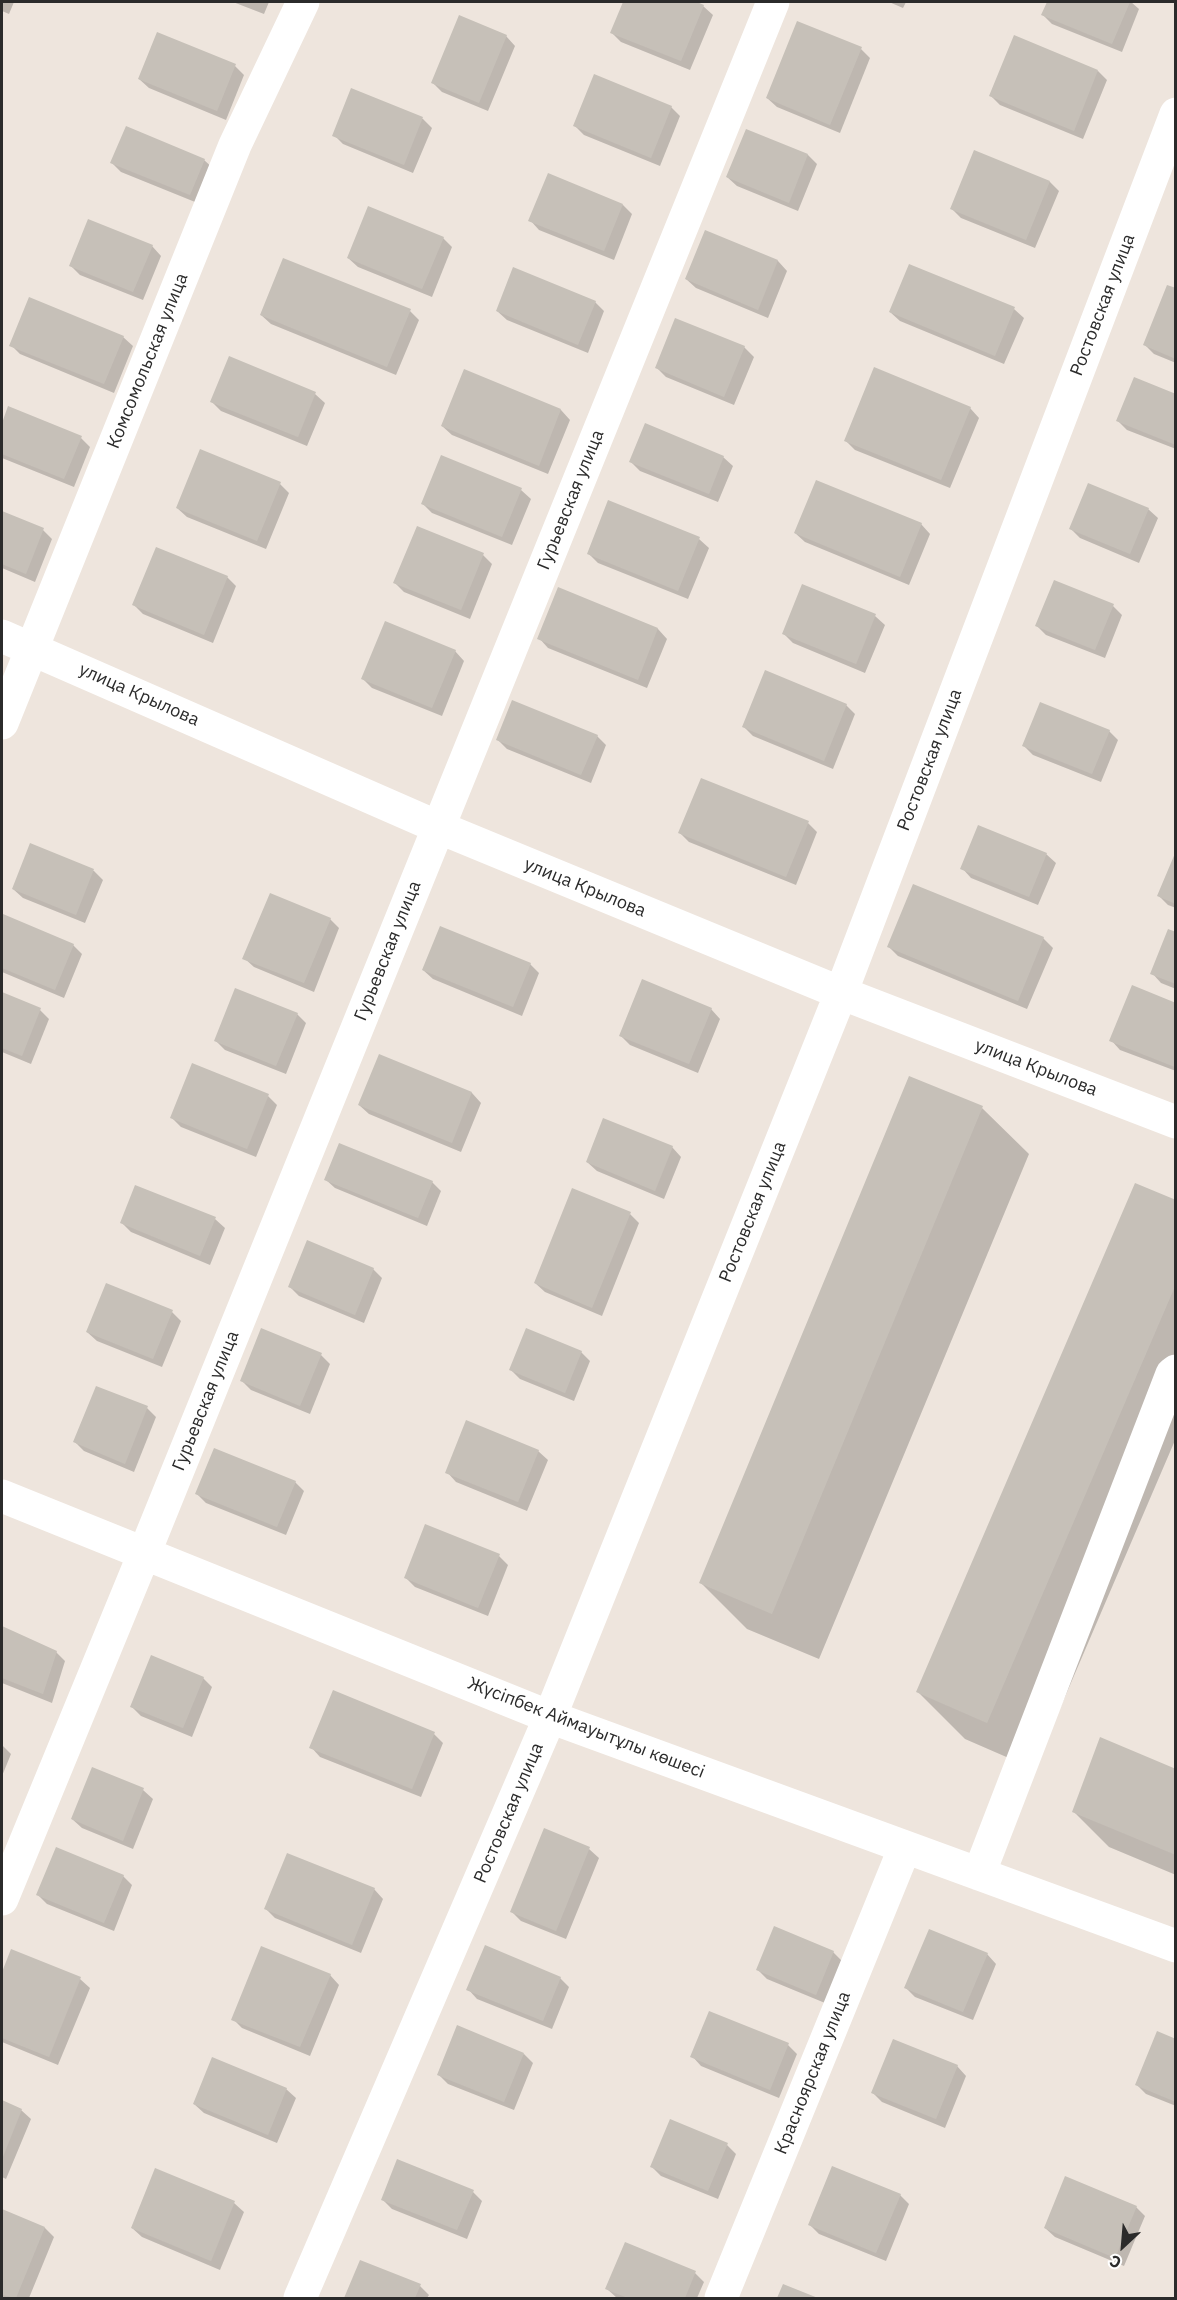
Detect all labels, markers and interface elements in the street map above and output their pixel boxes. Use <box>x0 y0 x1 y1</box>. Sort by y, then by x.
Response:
street label: Ростовская улица <box>1066 231 1140 379</box>
street label: Комсомольская улица <box>103 270 193 452</box>
street label: Гурьевская улица <box>533 427 609 573</box>
street label: улица Крылова <box>76 659 202 731</box>
street label: Ростовская улица <box>893 686 967 834</box>
street label: улица Крылова <box>521 854 649 922</box>
street label: Гурьевская улица <box>350 878 426 1024</box>
street label: улица Крылова <box>972 1035 1100 1101</box>
street label: Ростовская улица <box>715 1138 791 1286</box>
street label: Гурьевская улица <box>168 1328 244 1474</box>
street label: Жүсіпбек Аймауытұлы көшесі <box>464 1673 708 1783</box>
street label: Ростовская улица <box>470 1740 548 1886</box>
street label: Красноярская улица <box>770 1988 856 2158</box>
north arrow <box>1093 2216 1153 2276</box>
text: С <box>1106 2251 1124 2273</box>

